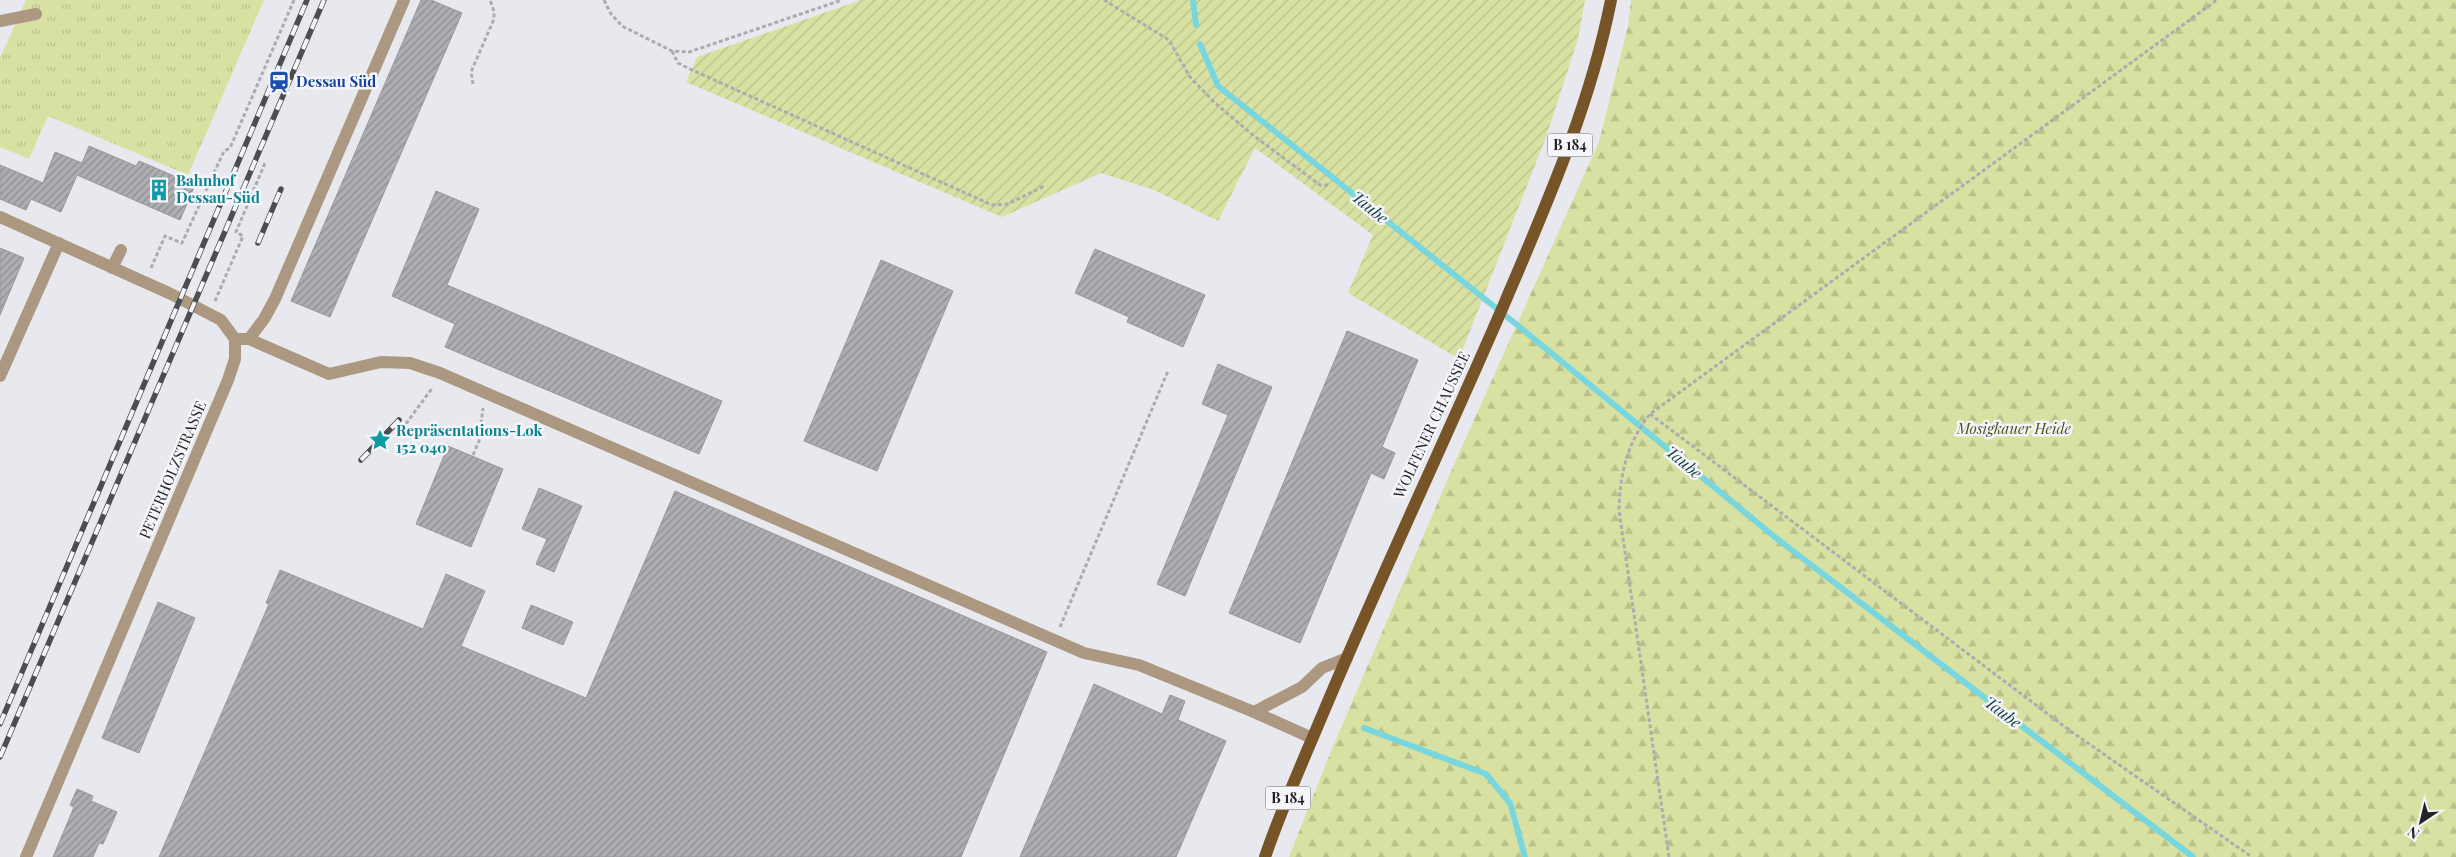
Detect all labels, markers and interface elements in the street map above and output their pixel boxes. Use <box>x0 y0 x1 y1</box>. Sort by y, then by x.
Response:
station icon: Dessau Süd <box>266 69 292 95</box>
place label: Dessau Süd <box>296 71 376 91</box>
road number: B 184 <box>1548 134 1592 156</box>
place label: Bahnhof Dessau-Süd <box>176 170 260 207</box>
building icon: Bahnhof Dessau-Süd <box>146 177 172 203</box>
water label: Taube <box>1348 186 1393 228</box>
street label: WOLFENER CHAUSSEE <box>1388 348 1474 502</box>
street label: PETERHOLZSTRASSE <box>134 398 210 542</box>
park label: Mosigkauer Heide <box>1956 418 2072 438</box>
place label: Repräsentations-Lok 152 040 <box>396 420 543 457</box>
place icon: Repräsentations-Lok 152 040 <box>367 427 393 453</box>
water label: Taube <box>1662 440 1707 483</box>
water label: Taube <box>1981 691 2026 732</box>
road number: B 184 <box>1266 786 1310 810</box>
north arrow <box>2396 797 2446 847</box>
text: N <box>2404 822 2423 844</box>

